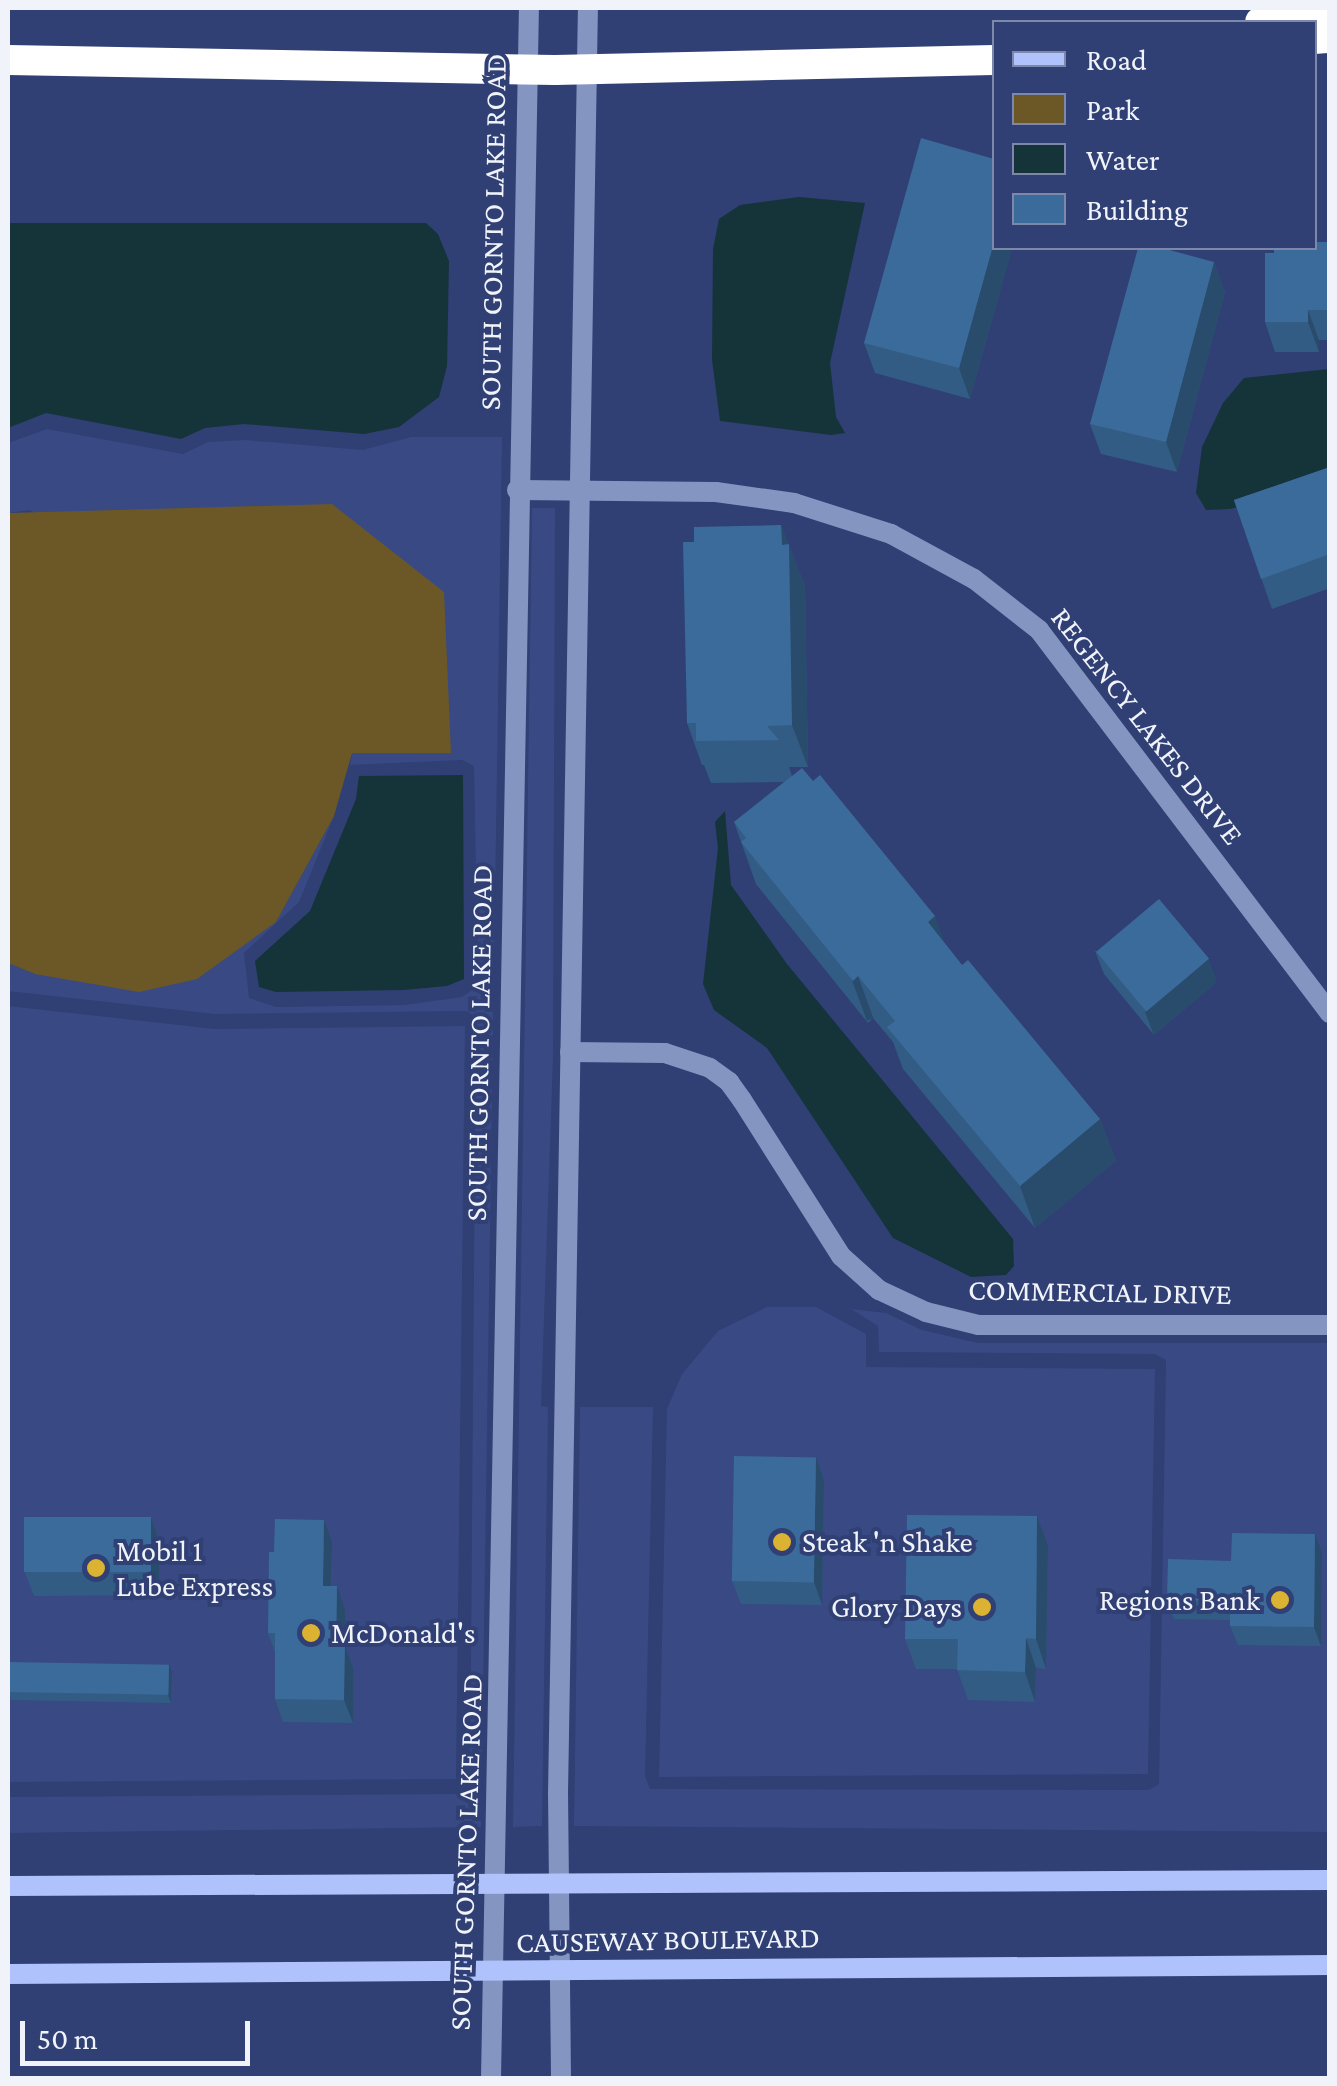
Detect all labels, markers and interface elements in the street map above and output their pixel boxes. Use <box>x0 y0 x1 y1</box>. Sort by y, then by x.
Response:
legend <box>992 20 1317 250</box>
text: Road <box>1086 43 1147 76</box>
street label: SOUTH GORNTO LAKE ROAD <box>472 53 514 411</box>
text: Park <box>1086 93 1139 126</box>
text: Water <box>1086 143 1160 176</box>
text: Building <box>1086 193 1188 226</box>
street label: REGENCY LAKES DRIVE <box>1043 600 1251 852</box>
street label: SOUTH GORNTO LAKE ROAD <box>458 864 500 1222</box>
street label: COMMERCIAL DRIVE <box>968 1272 1232 1312</box>
place label: Steak 'n Shake <box>802 1524 973 1560</box>
marker: Steak 'n Shake <box>771 1531 793 1553</box>
place label: Mobil 1 Lube Express <box>116 1533 273 1604</box>
marker: Mobil 1 Lube Express <box>85 1557 107 1579</box>
place label: Regions Bank <box>1099 1582 1260 1618</box>
place label: Glory Days <box>831 1589 962 1625</box>
marker: Regions Bank <box>1269 1589 1291 1611</box>
marker: Glory Days <box>971 1596 993 1618</box>
place label: McDonald's <box>331 1615 476 1651</box>
marker: McDonald's <box>300 1622 322 1644</box>
street label: SOUTH GORNTO LAKE ROAD <box>442 1673 490 2031</box>
street label: CAUSEWAY BOULEVARD <box>516 1919 820 1961</box>
scale bar <box>25 2001 255 2063</box>
text: 50 m <box>37 2022 98 2055</box>

